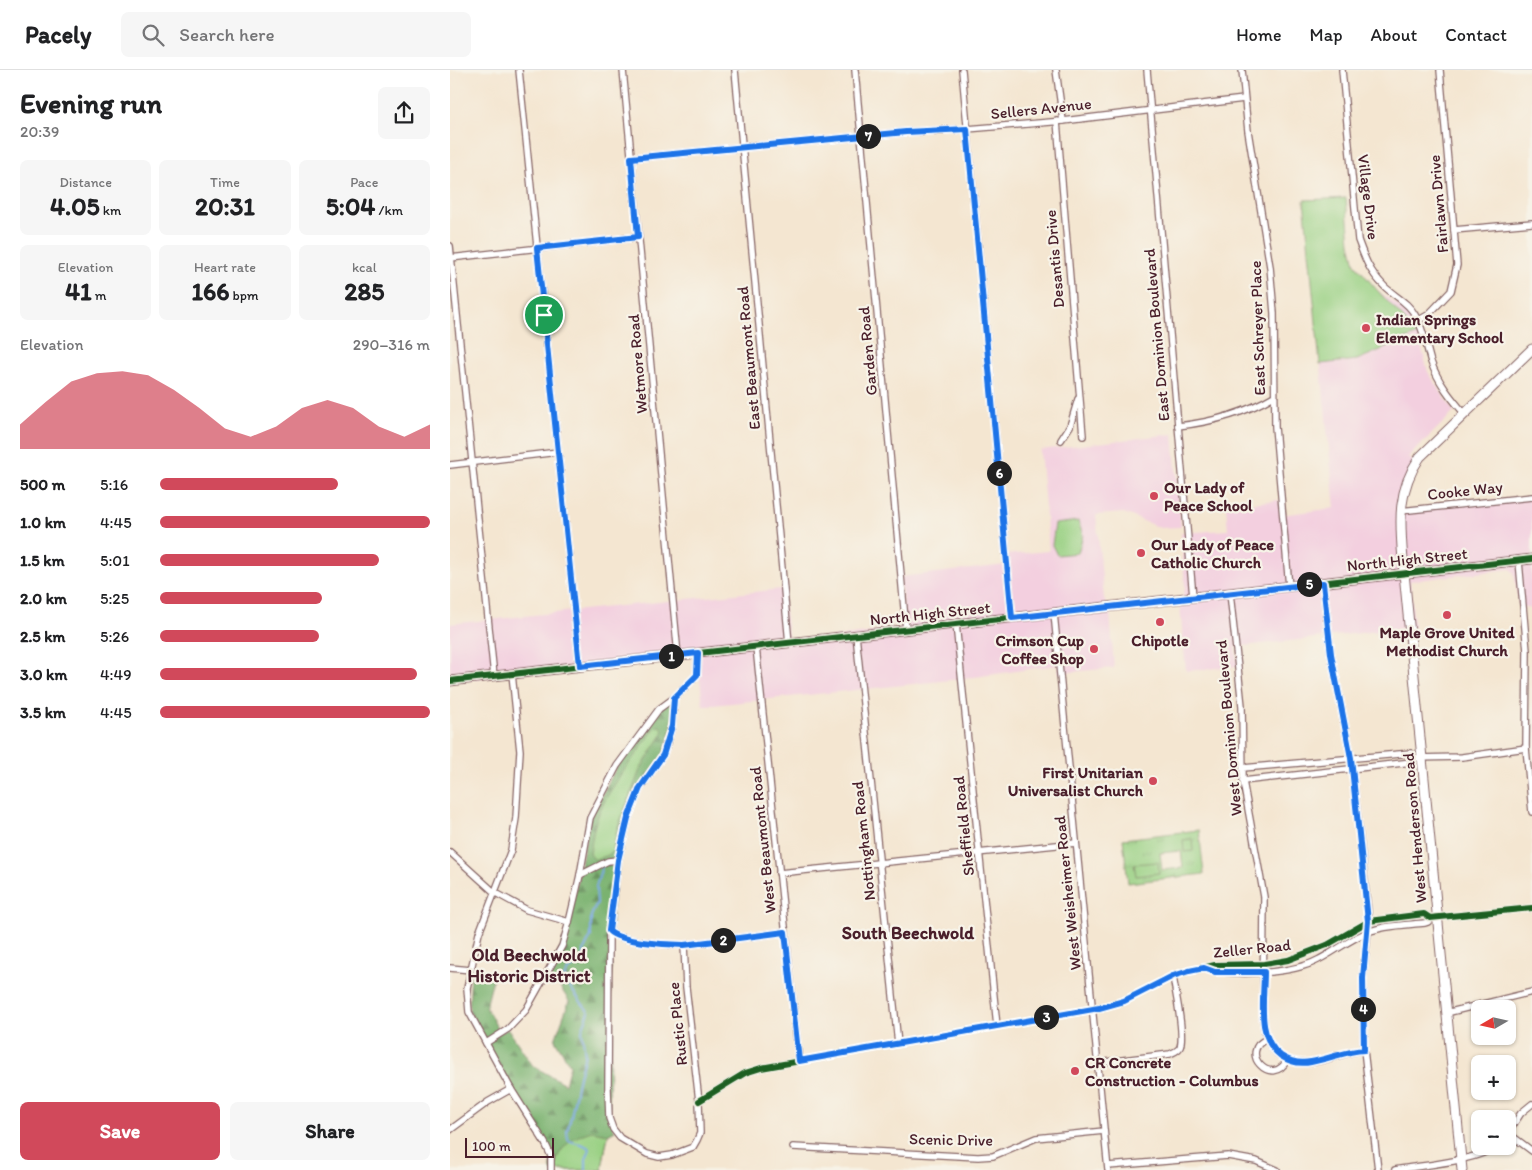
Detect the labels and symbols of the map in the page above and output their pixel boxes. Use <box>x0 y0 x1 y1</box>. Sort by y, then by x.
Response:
street label: Sellers Avenue <box>990 94 1092 123</box>
pin: 7 <box>856 124 880 148</box>
street label: Village Drive <box>1354 153 1383 241</box>
street label: Fairlawn Drive <box>1425 154 1452 254</box>
street label: Desantis Drive <box>1041 209 1068 309</box>
street label: East Dominion Boulevard <box>1139 247 1174 422</box>
street label: East Schreyer Place <box>1246 260 1269 396</box>
street label: East Beaumont Road <box>733 285 764 431</box>
pin <box>523 294 565 336</box>
street label: Garden Road <box>854 305 881 396</box>
place label: Indian Springs Elementary School <box>1376 310 1504 348</box>
street label: Wetmore Road <box>624 313 651 415</box>
marker: Indian Springs Elementary School <box>1360 322 1372 334</box>
pin: 6 <box>986 460 1012 486</box>
street label: Cooke Way <box>1426 477 1504 504</box>
place label: Our Lady of Peace School <box>1164 478 1253 515</box>
marker: Our Lady of Peace School <box>1148 490 1160 502</box>
place label: Our Lady of Peace Catholic Church <box>1151 535 1274 572</box>
street label: North High Street <box>1346 544 1468 575</box>
marker: Our Lady of Peace Catholic Church <box>1135 547 1147 559</box>
pin: 5 <box>1296 572 1322 596</box>
street label: North High Street <box>869 598 991 629</box>
marker: Maple Grove United Methodist Church <box>1441 609 1453 621</box>
marker: Chipotle <box>1154 616 1166 628</box>
place label: Maple Grove United Methodist Church <box>1379 623 1515 660</box>
place label: Crimson Cup Coffee Shop <box>995 631 1084 669</box>
place label: Chipotle <box>1131 631 1189 651</box>
street label: West Dominion Boulevard <box>1211 639 1246 817</box>
marker: Crimson Cup Coffee Shop <box>1088 643 1100 655</box>
pin: 1 <box>658 644 684 668</box>
street label: West Henderson Road <box>1398 752 1431 904</box>
place label: First Unitarian Universalist Church <box>1008 763 1144 800</box>
street label: West Beaumont Road <box>745 765 780 914</box>
street label: Sheffield Road <box>949 775 978 877</box>
marker: First Unitarian Universalist Church <box>1147 775 1159 787</box>
street label: Nottingham Road <box>848 780 879 901</box>
street label: West Weisheimer Road <box>1050 815 1085 971</box>
district label: South Beechwold <box>842 922 975 944</box>
pin: 2 <box>710 928 736 952</box>
street label: Zeller Road <box>1212 935 1292 962</box>
district label: Old Beechwold Historic District <box>467 944 591 987</box>
street label: Rustic Place <box>664 981 691 1067</box>
pin: 4 <box>1350 996 1376 1022</box>
north arrow <box>1471 1000 1516 1045</box>
pin: 3 <box>1034 1004 1058 1030</box>
place label: CR Concrete Construction - Columbus <box>1085 1053 1259 1090</box>
marker: CR Concrete Construction - Columbus <box>1069 1065 1081 1077</box>
street label: Scenic Drive <box>909 1129 993 1150</box>
scale bar <box>465 1135 554 1158</box>

